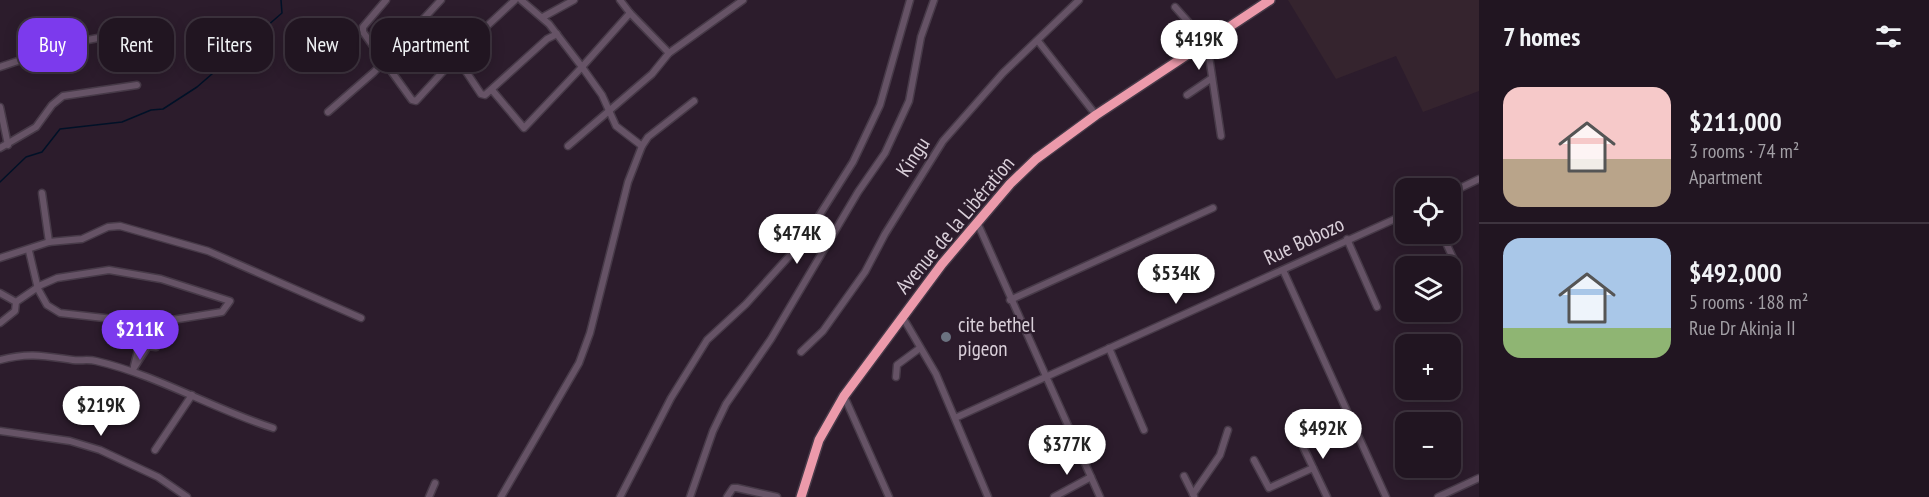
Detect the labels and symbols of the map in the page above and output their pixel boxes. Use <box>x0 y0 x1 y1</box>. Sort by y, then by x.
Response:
pin: $419K <box>1157 20 1241 71</box>
street label: Kingu <box>890 132 935 182</box>
street label: Avenue de la Libération <box>889 150 1020 299</box>
street label: Rue Bobozo <box>1259 210 1348 271</box>
pin: $474K <box>755 214 839 265</box>
pin: $534K <box>1134 254 1218 305</box>
pin: $211K <box>98 310 182 361</box>
place label: cite bethel pigeon <box>958 311 1035 362</box>
marker: cite bethel pigeon <box>939 330 953 344</box>
pin: $219K <box>59 386 143 437</box>
pin: $492K <box>1281 409 1365 460</box>
pin: $377K <box>1025 425 1109 476</box>

